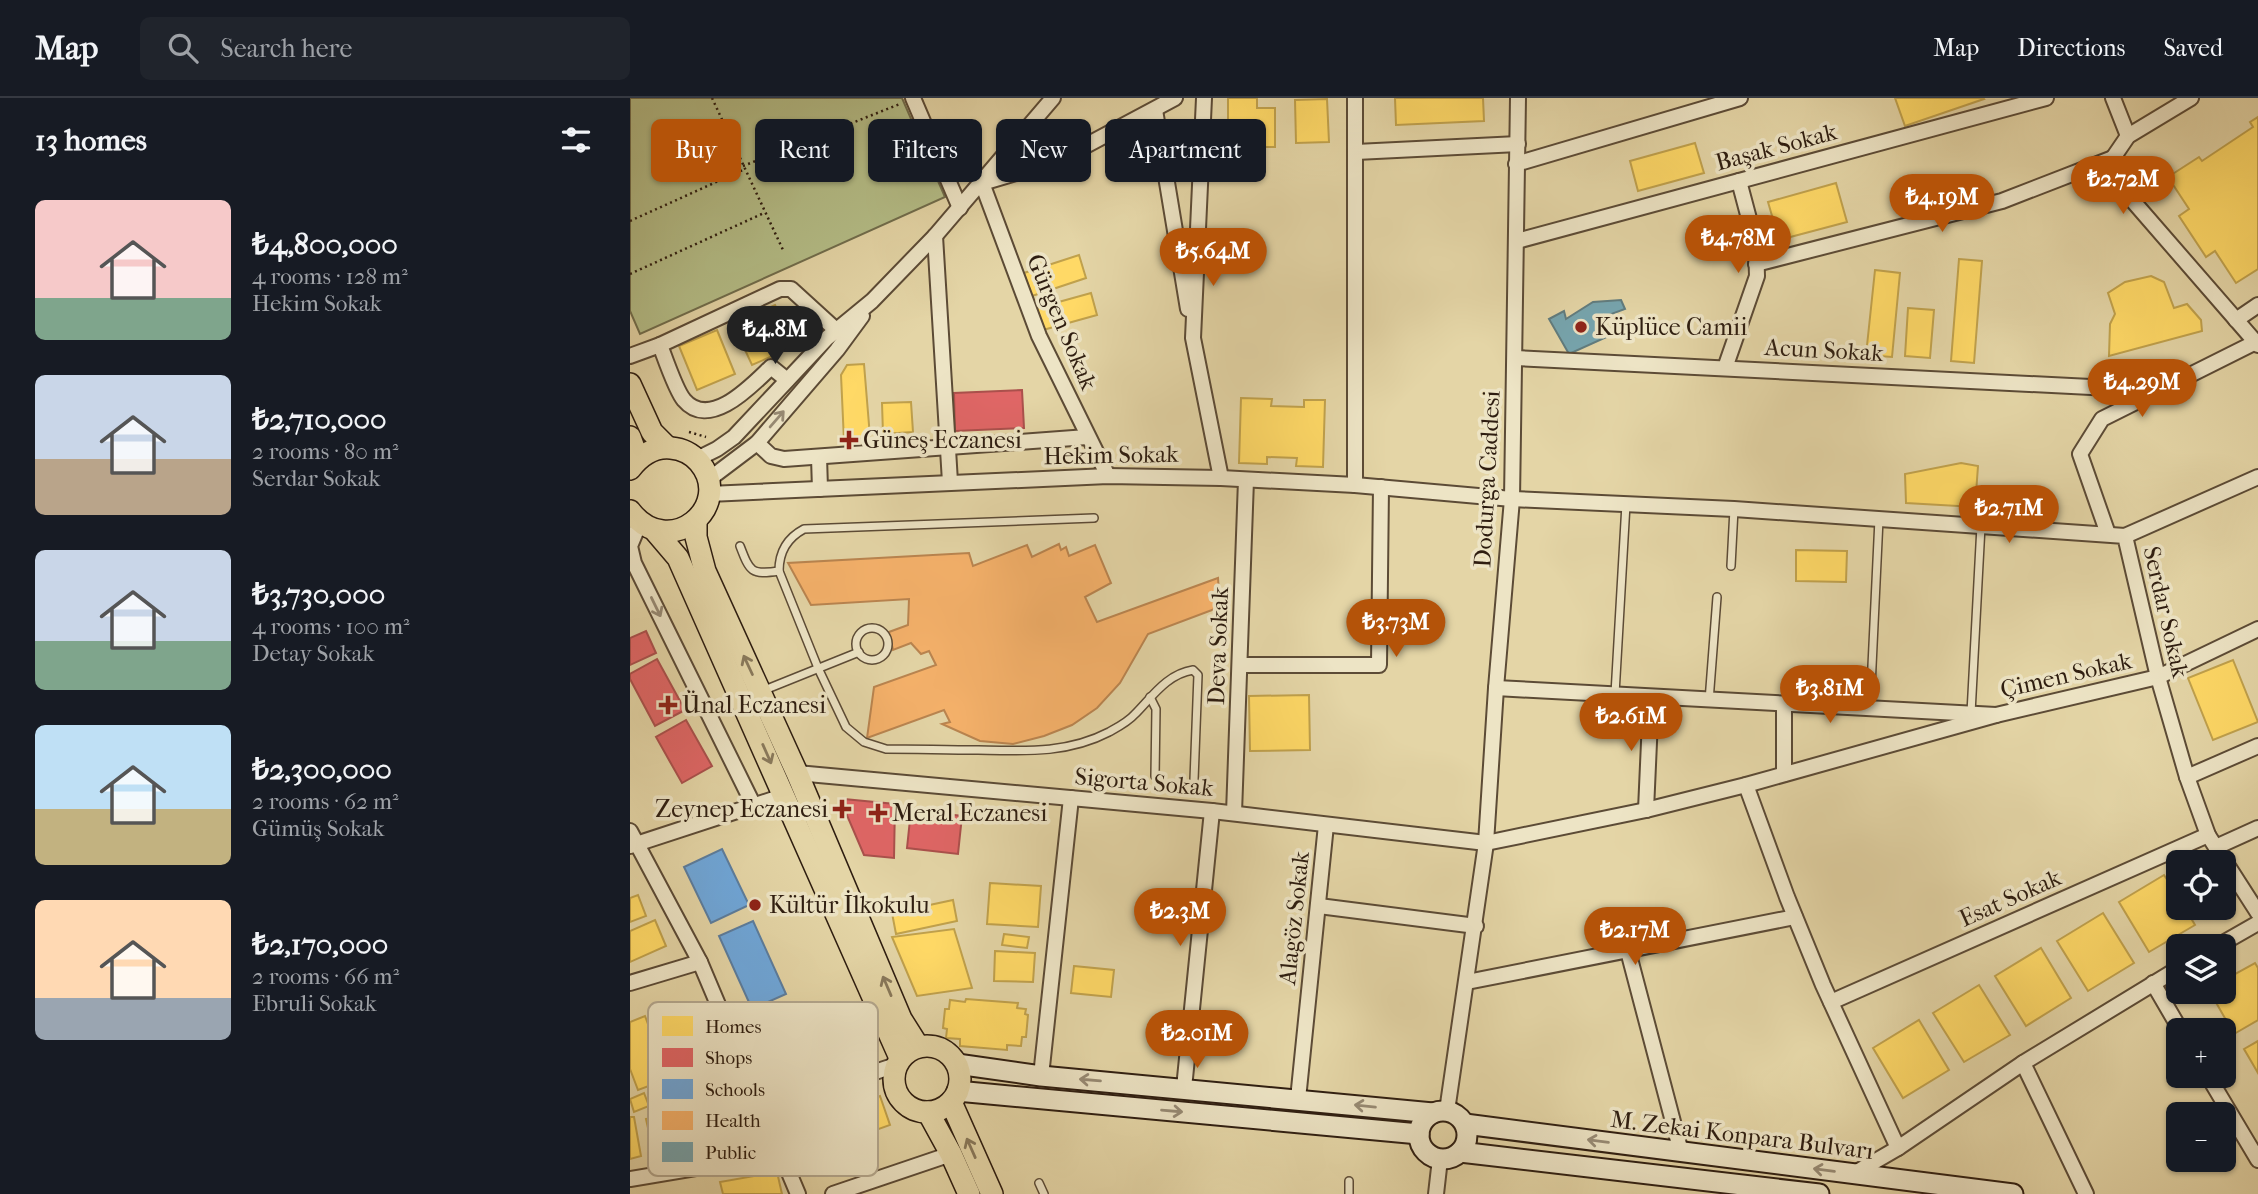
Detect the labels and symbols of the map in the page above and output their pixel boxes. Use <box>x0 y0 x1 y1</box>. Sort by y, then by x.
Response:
street label: Başak Sokak <box>1712 117 1841 178</box>
pin: ₺2.72M <box>2066 156 2180 216</box>
pin: ₺4.19M <box>1885 174 1999 234</box>
pin: ₺4.78M <box>1681 216 1795 275</box>
pin: ₺5.64M <box>1156 228 1270 288</box>
street label: Gürgen Sokak <box>1021 250 1103 395</box>
pin: ₺4.8M <box>726 306 824 366</box>
place label: Küplüce Camii <box>1595 313 1747 341</box>
marker: Küplüce Camii <box>1573 319 1589 335</box>
street label: Acun Sokak <box>1763 333 1885 367</box>
pin: ₺4.29M <box>2085 360 2199 419</box>
street label: Dodurga Caddesi <box>1468 390 1506 568</box>
one-way arrow <box>769 410 785 428</box>
place label: Güneş Eczanesi <box>863 426 1022 455</box>
marker: Güneş Eczanesi <box>841 432 857 448</box>
street label: Hekim Sokak <box>1043 440 1179 470</box>
pin: ₺2.71M <box>1952 486 2066 545</box>
street label: Serdar Sokak <box>2137 544 2195 681</box>
street label: Deva Sokak <box>1202 586 1234 706</box>
one-way arrow <box>650 596 663 617</box>
pin: ₺3.73M <box>1339 600 1453 659</box>
street label: Çimen Sokak <box>1998 646 2135 704</box>
one-way arrow <box>741 655 754 676</box>
pin: ₺3.81M <box>1773 666 1887 725</box>
place label: Ünal Eczanesi <box>682 690 826 719</box>
pin: ₺2.61M <box>1574 694 1688 753</box>
marker: Ünal Eczanesi <box>660 697 676 713</box>
one-way arrow <box>761 743 774 764</box>
street label: Sigorta Sokak <box>1073 762 1215 802</box>
place label: Zeynep Eczanesi <box>655 795 828 823</box>
place label: Meral Eczanesi <box>892 799 1047 827</box>
marker: Zeynep Eczanesi <box>834 801 850 817</box>
marker: Meral Eczanesi <box>870 805 886 821</box>
street label: Alagöz Sokak <box>1273 849 1315 987</box>
street label: Esat Sokak <box>1955 863 2066 933</box>
pin: ₺2.3M <box>1131 888 1229 948</box>
place label: Kültür İlkokulu <box>769 890 930 919</box>
marker: Kültür İlkokulu <box>747 897 763 913</box>
pin: ₺2.17M <box>1578 908 1692 967</box>
one-way arrow <box>880 975 893 997</box>
legend <box>648 1002 878 1176</box>
pin: ₺2.01M <box>1140 1010 1254 1070</box>
text: Homes <box>705 1016 761 1038</box>
text: Shops <box>705 1047 752 1069</box>
one-way arrow <box>1079 1073 1102 1086</box>
text: Schools <box>705 1079 765 1101</box>
one-way arrow <box>1355 1099 1377 1112</box>
one-way arrow <box>1160 1105 1183 1118</box>
street label: M. Zekai Konpara Bulvarı <box>1609 1105 1875 1165</box>
text: Health <box>705 1110 761 1132</box>
one-way arrow <box>1587 1135 1610 1148</box>
one-way arrow <box>964 1138 977 1159</box>
text: Public <box>705 1142 756 1164</box>
one-way arrow <box>1813 1163 1836 1176</box>

